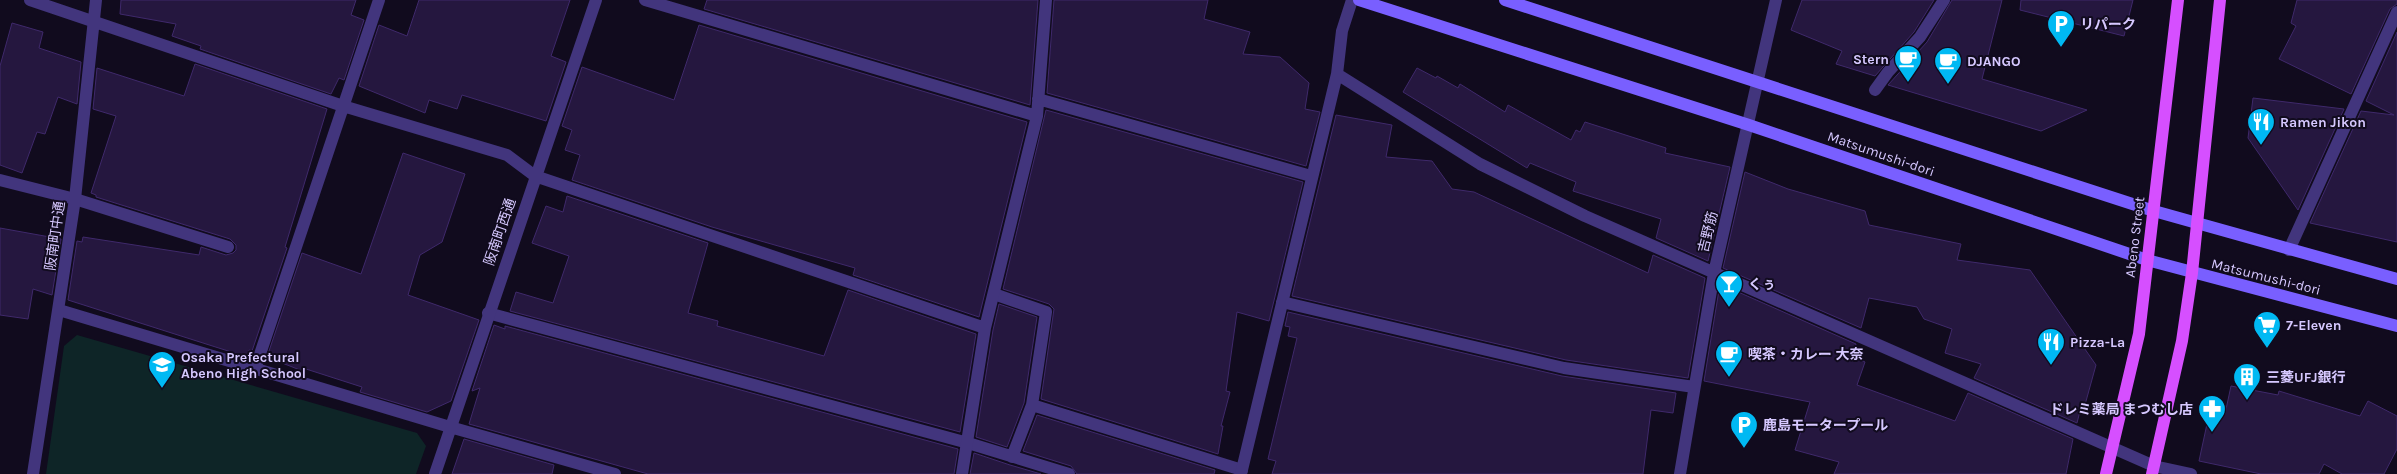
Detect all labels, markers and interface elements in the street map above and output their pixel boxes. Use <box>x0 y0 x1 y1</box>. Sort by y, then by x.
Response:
parking icon: リパーク <box>2046 9 2076 48</box>
place label: リパーク <box>2080 16 2136 33</box>
cafe icon: Stern <box>1893 44 1923 83</box>
cafe icon: DJANGO <box>1933 46 1963 85</box>
place label: Stern <box>1853 51 1889 68</box>
place label: DJANGO <box>1967 53 2021 70</box>
restaurant icon: Ramen Jikon <box>2246 107 2276 146</box>
place label: Ramen Jikon <box>2280 114 2366 131</box>
street label: Matsumushi-dori <box>1825 128 1937 180</box>
street label: 阪南町西通 <box>481 196 519 268</box>
street label: Abeno Street <box>2122 196 2148 278</box>
street label: 阪南町中通 <box>42 200 68 272</box>
street label: 吉野筋 <box>1695 210 1721 254</box>
street label: Matsumushi-dori <box>2209 255 2323 299</box>
bar icon: くぅ <box>1714 269 1744 308</box>
place label: くぅ <box>1748 276 1776 293</box>
supermarket icon: 7-Eleven <box>2252 310 2282 349</box>
place label: 7-Eleven <box>2286 317 2342 334</box>
restaurant icon: Pizza-La <box>2036 327 2066 366</box>
place label: Pizza-La <box>2070 334 2125 351</box>
cafe icon: 喫茶・カレー 大奈 <box>1714 339 1744 378</box>
place label: 喫茶・カレー 大奈 <box>1748 346 1864 363</box>
place label: Osaka Prefectural Abeno High School <box>181 349 306 382</box>
school or university icon: Osaka Prefectural Abeno High School <box>147 350 177 389</box>
building icon: 三菱UFJ銀行 <box>2232 362 2262 401</box>
place label: 三菱UFJ銀行 <box>2266 369 2346 386</box>
pharmacy icon: ドレミ薬局 まつむし店 <box>2197 394 2227 433</box>
place label: ドレミ薬局 まつむし店 <box>2049 401 2193 418</box>
parking icon: 鹿島モータープール <box>1729 410 1759 449</box>
place label: 鹿島モータープール <box>1763 417 1888 434</box>

